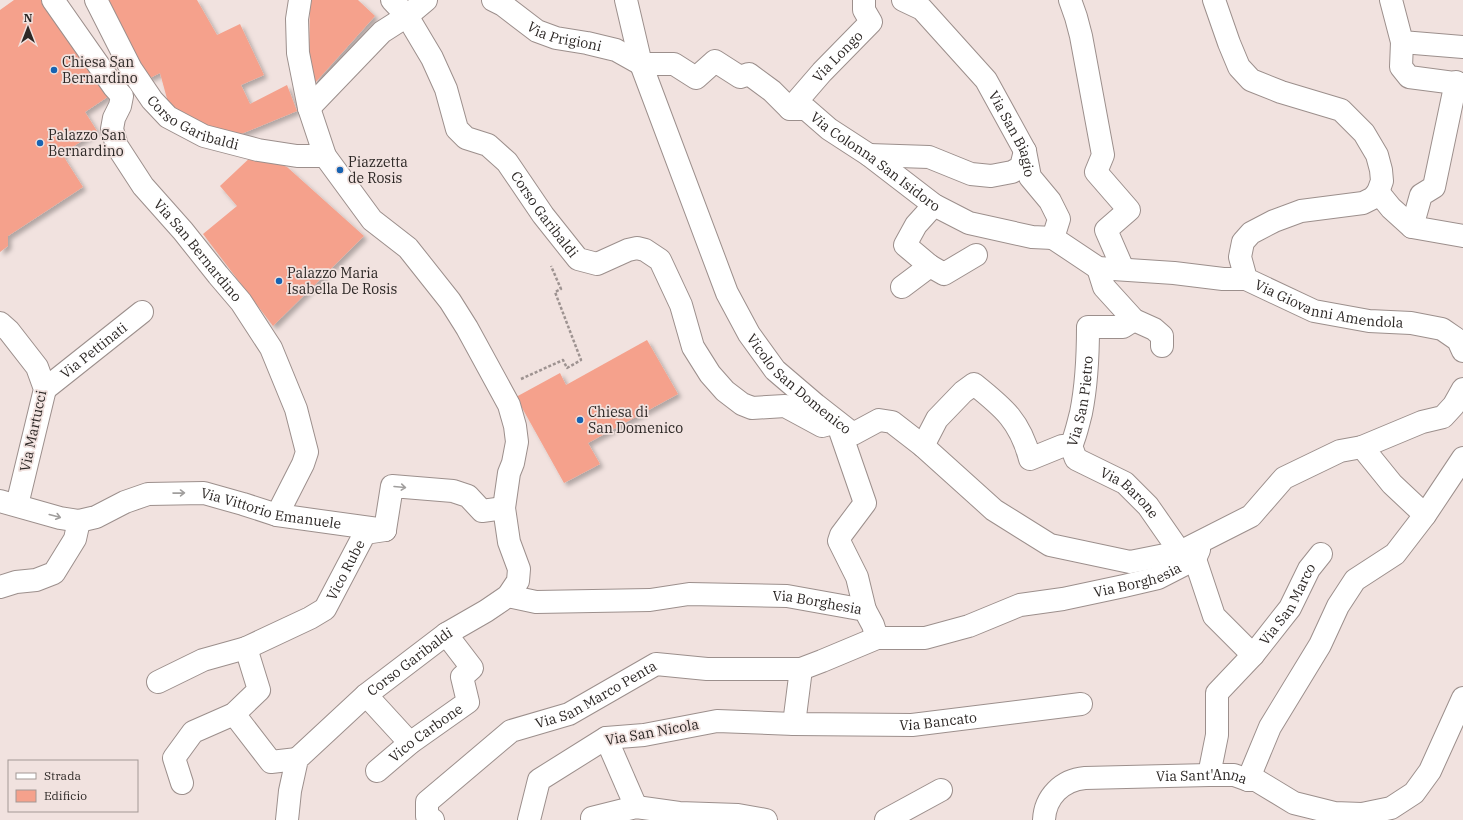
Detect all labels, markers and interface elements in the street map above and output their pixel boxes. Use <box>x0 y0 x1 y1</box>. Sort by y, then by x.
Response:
north arrow <box>8 8 48 48</box>
text: N <box>24 11 33 25</box>
street label: Via Prigioni <box>523 18 604 55</box>
street label: Via Longo <box>808 27 867 86</box>
place label: Chiesa San Bernardino <box>62 53 138 87</box>
marker: Chiesa San Bernardino <box>49 65 59 75</box>
street label: Via San Biagio <box>985 87 1039 179</box>
street label: Corso Garibaldi <box>143 91 241 154</box>
street label: Via Colonna San Isidoro <box>807 108 943 215</box>
place label: Palazzo San Bernardino <box>48 126 126 160</box>
marker: Palazzo San Bernardino <box>35 138 45 148</box>
place label: Piazzetta de Rosis <box>348 153 408 187</box>
marker: Piazzetta de Rosis <box>335 165 345 175</box>
street label: Corso Garibaldi <box>507 168 582 261</box>
street label: Via San Bernardino <box>150 195 246 305</box>
place label: Palazzo Maria Isabella De Rosis <box>287 264 397 298</box>
street label: Via Giovanni Amendola <box>1252 275 1404 332</box>
marker: Palazzo Maria Isabella De Rosis <box>274 276 284 286</box>
street label: Via Pettinati <box>56 318 131 382</box>
street label: Vicolo San Domenico <box>743 330 855 438</box>
street label: Via San Pietro <box>1063 355 1097 449</box>
street label: Via Martucci <box>16 389 50 473</box>
place label: Chiesa di San Domenico <box>588 403 683 437</box>
marker: Chiesa di San Domenico <box>575 415 585 425</box>
street label: Via Barone <box>1097 463 1163 522</box>
street label: Via Vittorio Emanuele <box>199 483 342 533</box>
one-way arrow <box>393 483 406 490</box>
one-way arrow <box>172 489 185 497</box>
one-way arrow <box>48 513 61 520</box>
street label: Vico Rube <box>322 537 369 603</box>
street label: Via Borghesia <box>1092 558 1185 601</box>
street label: Via San Marco <box>1255 559 1319 649</box>
street label: Via Borghesia <box>772 587 864 618</box>
street label: Corso Garibaldi <box>363 623 456 700</box>
street label: Via San Marco Penta <box>533 656 660 732</box>
street label: Vico Carbone <box>385 700 466 766</box>
street label: Via Bancato <box>899 708 978 734</box>
street label: Via San Nicola <box>604 715 700 749</box>
legend <box>8 760 138 812</box>
street label: Via Sant'Anna <box>1156 765 1250 788</box>
text: Strada <box>44 768 81 783</box>
text: Edificio <box>44 788 87 803</box>

